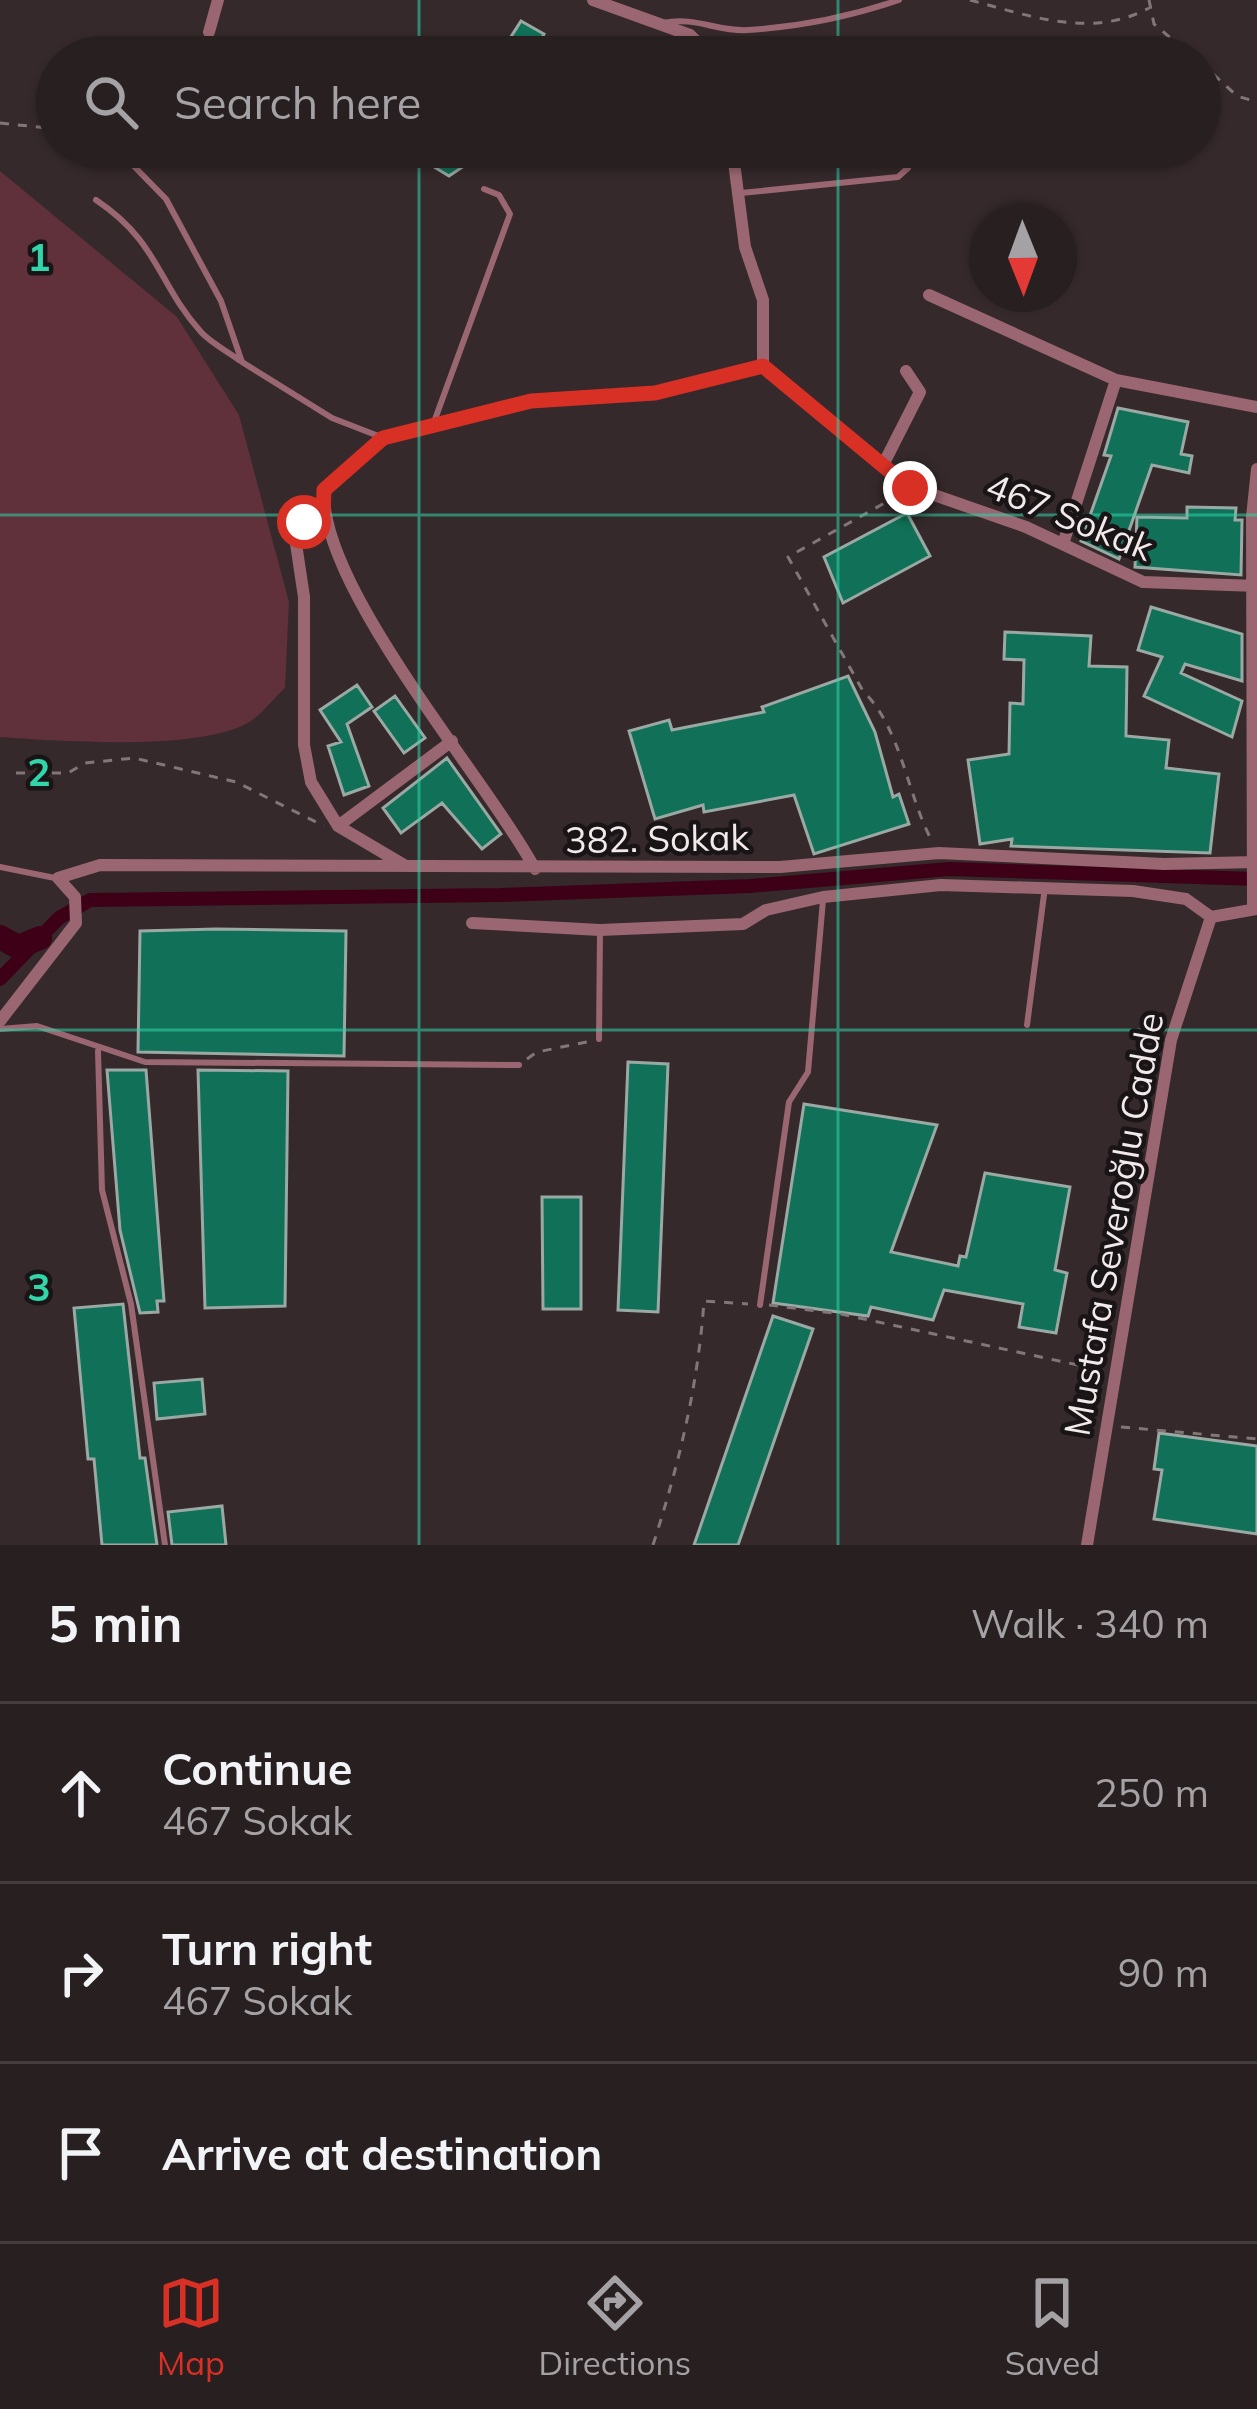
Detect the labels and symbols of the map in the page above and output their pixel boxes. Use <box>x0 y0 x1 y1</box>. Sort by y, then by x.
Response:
north arrow <box>969 204 1077 312</box>
text: 1 <box>27 232 51 281</box>
route end <box>883 461 937 515</box>
street label: 467 Sokak <box>980 462 1160 570</box>
route start <box>277 495 331 549</box>
text: 2 <box>27 747 51 796</box>
street label: 382. Sokak <box>565 814 750 862</box>
street label: Mustafa Severoğlu Cadde <box>1054 1009 1172 1439</box>
text: 3 <box>27 1262 51 1311</box>

